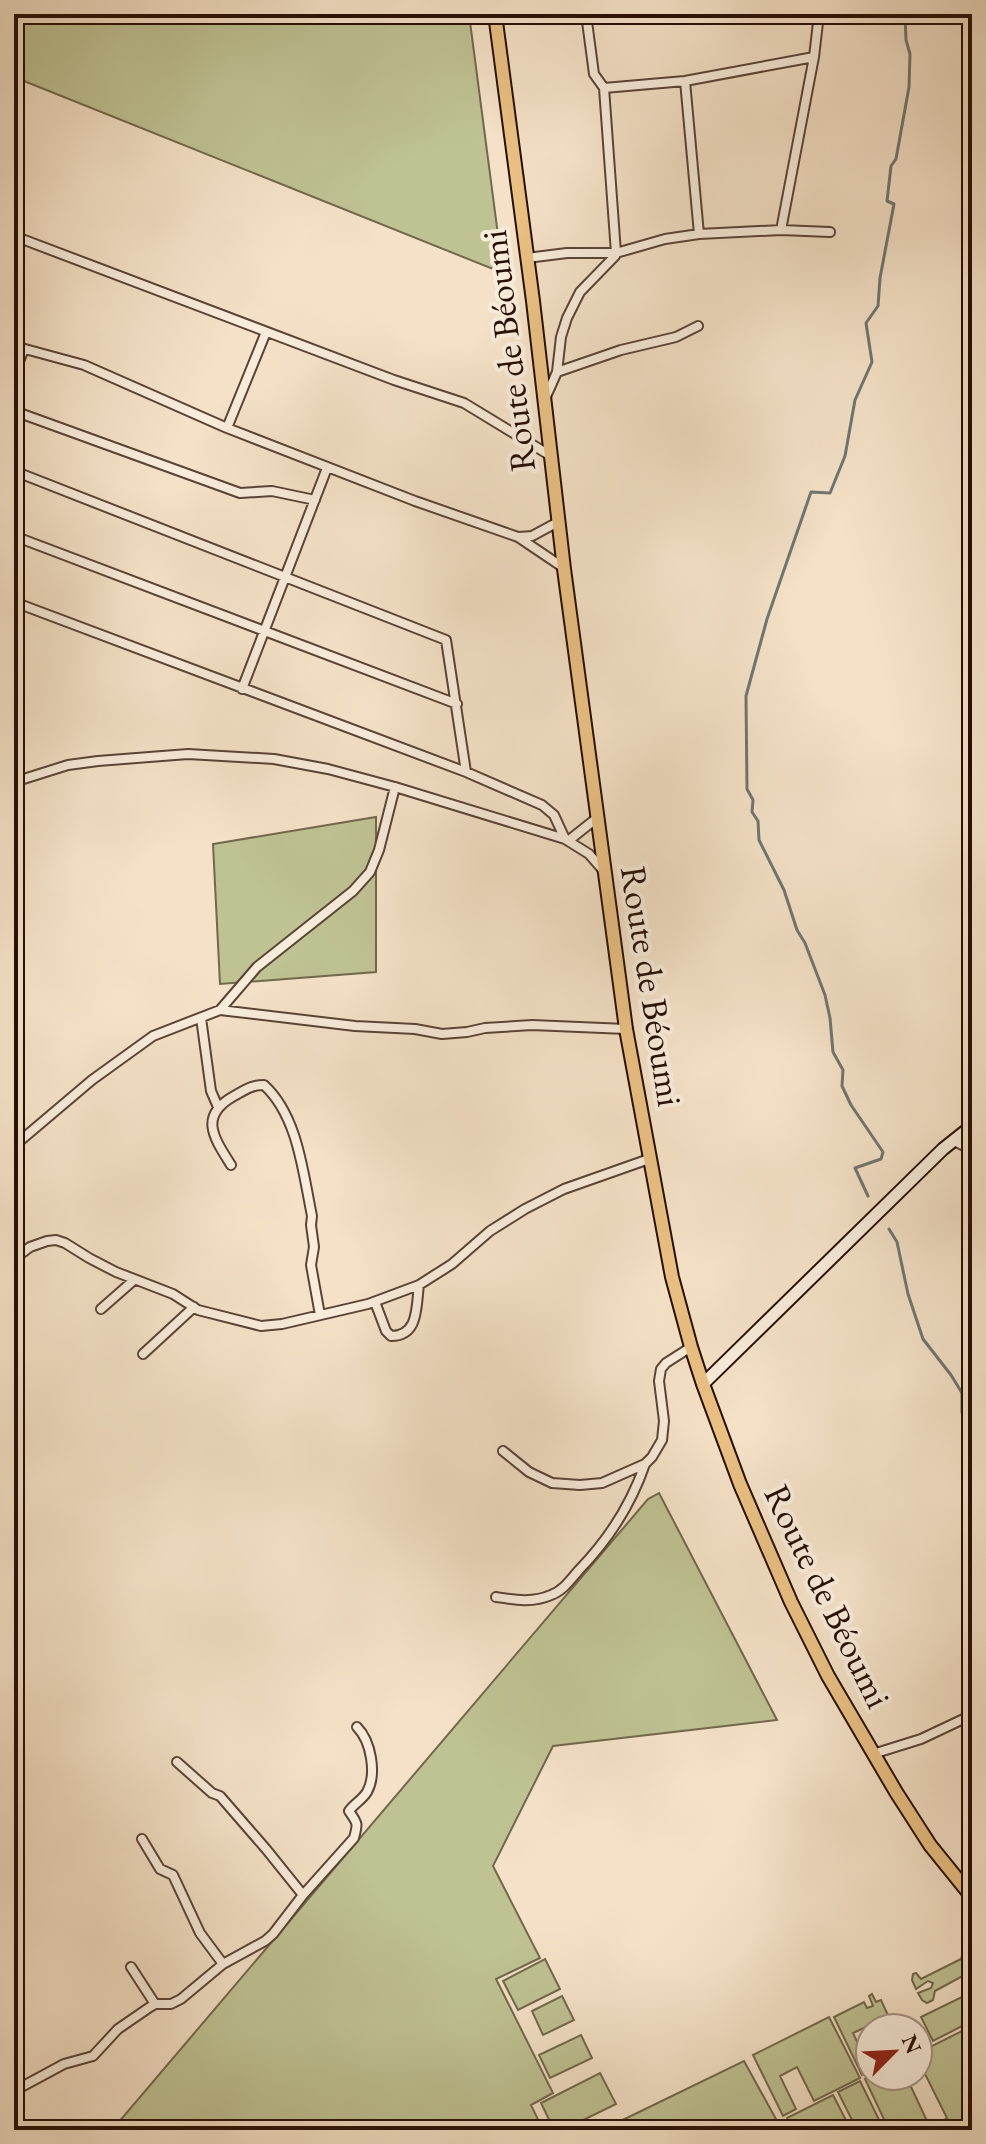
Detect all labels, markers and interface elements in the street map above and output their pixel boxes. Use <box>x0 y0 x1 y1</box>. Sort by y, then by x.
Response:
street label: Route de Béoumi <box>470 227 546 474</box>
street label: Route de Béoumi <box>610 862 694 1110</box>
street label: Route de Béoumi <box>754 1477 902 1716</box>
north arrow <box>854 2012 934 2092</box>
text: N <box>895 2030 929 2058</box>

